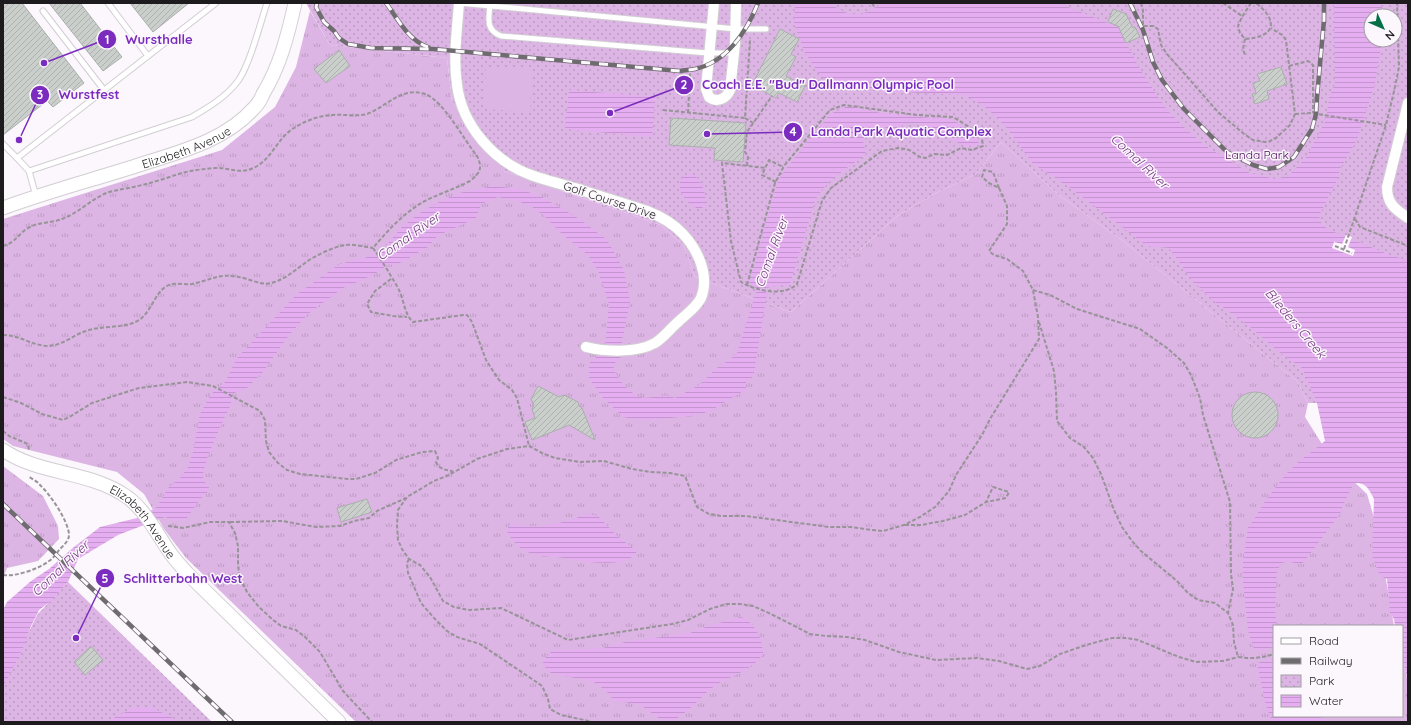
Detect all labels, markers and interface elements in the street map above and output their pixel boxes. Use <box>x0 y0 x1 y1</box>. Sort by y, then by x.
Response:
north arrow <box>1363 8 1403 48</box>
callout: Wursthalle <box>97 27 201 52</box>
text: N <box>1382 27 1398 43</box>
text: Wursthalle <box>125 31 193 47</box>
text: 1 <box>105 32 109 47</box>
callout: Coach E.E. "Bud" Dallmann Olympic Pool <box>674 72 962 97</box>
text: Coach E.E. "Bud" Dallmann Olympic Pool <box>702 76 954 92</box>
text: 2 <box>681 77 688 92</box>
callout: Wurstfest <box>30 82 127 107</box>
text: Wurstfest <box>58 86 120 102</box>
text: 3 <box>37 87 43 102</box>
callout: Landa Park Aquatic Complex <box>783 119 1000 144</box>
street label: Elizabeth Avenue <box>140 123 234 171</box>
text: Landa Park Aquatic Complex <box>811 123 992 139</box>
text: 4 <box>789 124 797 139</box>
water label: Comal River <box>1108 130 1174 193</box>
park label: Landa Park <box>1225 147 1289 162</box>
street label: Golf Course Drive <box>562 178 659 222</box>
water label: Comal River <box>373 207 444 264</box>
water label: Comal River <box>751 213 792 289</box>
water label: Blieders Creek <box>1262 285 1331 362</box>
street label: Elizabeth Avenue <box>108 481 179 561</box>
water label: Comal River <box>28 535 93 599</box>
callout: Schlitterbahn West <box>95 566 250 591</box>
text: Schlitterbahn West <box>123 570 243 586</box>
text: 5 <box>102 571 109 586</box>
legend <box>1273 625 1403 717</box>
text: Road <box>1309 633 1339 648</box>
text: Railway <box>1309 653 1353 668</box>
text: Park <box>1309 673 1334 688</box>
text: Water <box>1309 693 1344 708</box>

